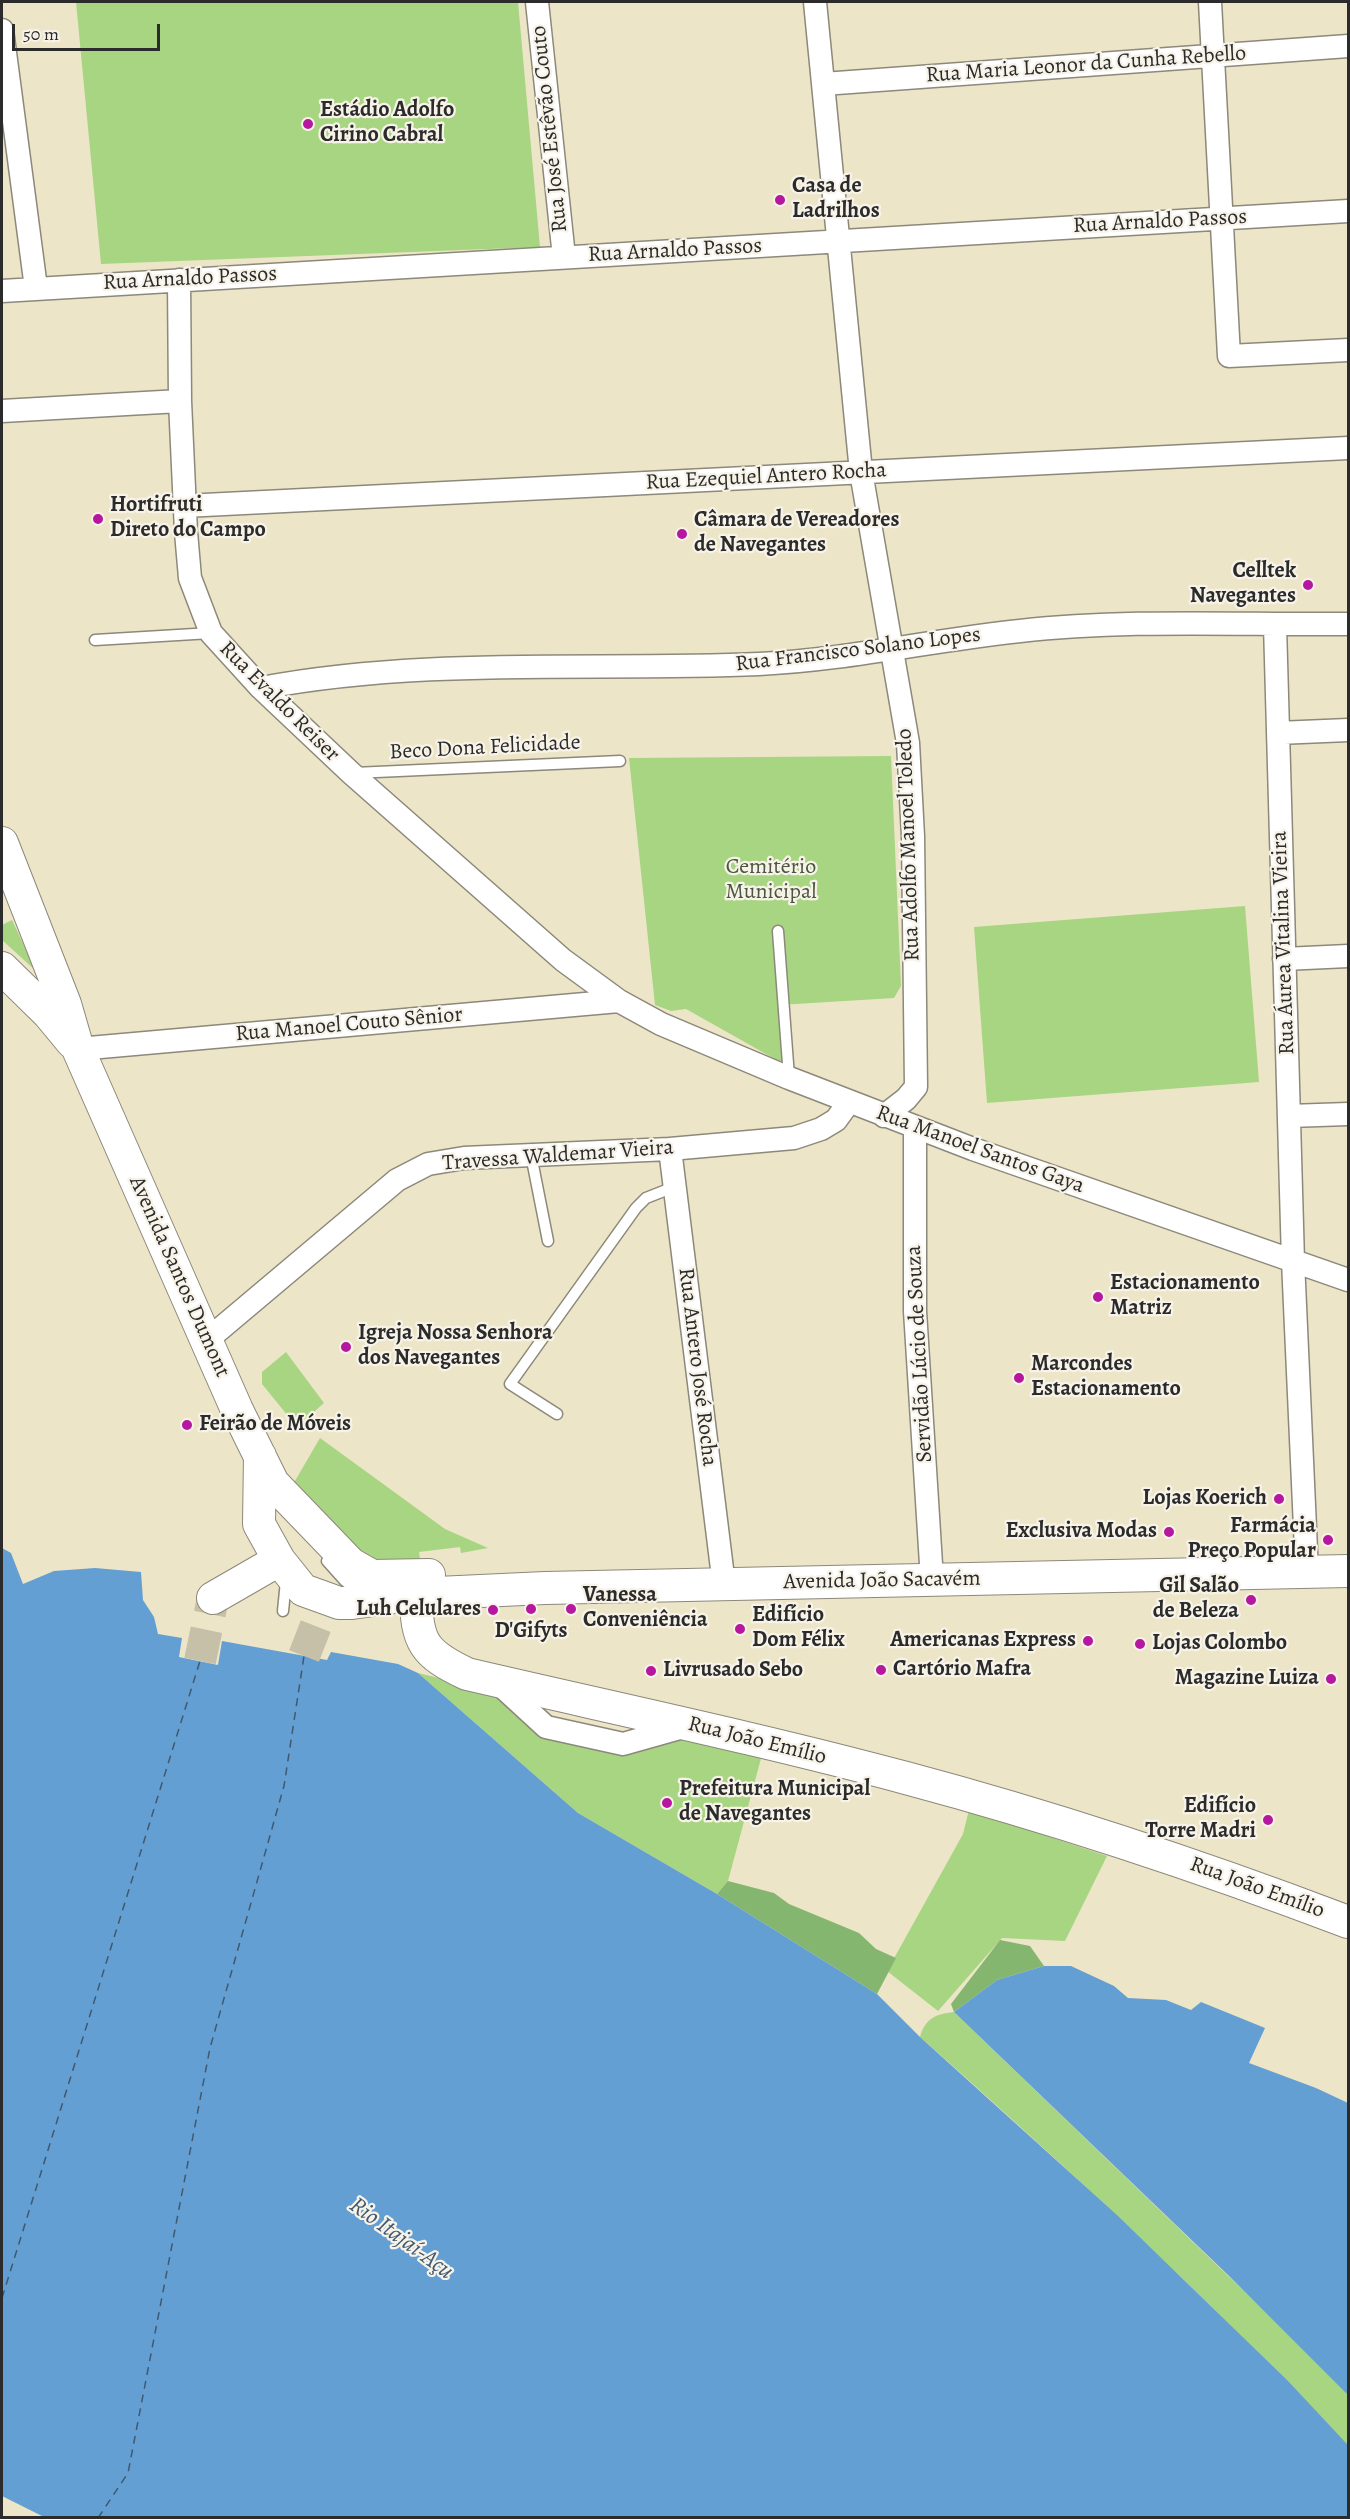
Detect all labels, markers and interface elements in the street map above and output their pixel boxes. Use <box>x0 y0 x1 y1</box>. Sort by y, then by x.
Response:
scale bar <box>15 12 164 50</box>
text: 50 m <box>23 22 59 46</box>
street label: Rua José Estêvão Couto <box>526 24 574 234</box>
street label: Rua Maria Leonor da Cunha Rebello <box>925 41 1247 89</box>
place label: Estádio Adolfo Cirino Cabral <box>320 98 454 150</box>
marker: Estádio Adolfo Cirino Cabral <box>301 117 315 131</box>
place label: Casa de Ladrilhos <box>792 174 880 226</box>
marker: Casa de Ladrilhos <box>773 193 787 207</box>
street label: Rua Arnaldo Passos <box>1072 204 1248 240</box>
street label: Rua Arnaldo Passos <box>587 233 763 269</box>
street label: Rua Arnaldo Passos <box>102 261 278 297</box>
street label: Rua Ezequiel Antero Rocha <box>645 458 887 496</box>
place label: Hortifruti Direto do Campo <box>110 493 266 544</box>
place label: Câmara de Vereadores de Navegantes <box>694 508 899 560</box>
marker: Hortifruti Direto do Campo <box>91 512 105 526</box>
marker: Câmara de Vereadores de Navegantes <box>675 527 689 541</box>
place label: Celltek Navegantes <box>1190 559 1296 610</box>
marker: Celltek Navegantes <box>1301 578 1315 592</box>
street label: Rua Francisco Solano Lopes <box>734 622 982 678</box>
street label: Rua Evaldo Reiser <box>213 636 345 768</box>
street label: Rua Adolfo Manoel Toledo <box>892 728 926 962</box>
street label: Beco Dona Felicidade <box>389 730 581 766</box>
street label: Rua Áurea Vitalina Vieira <box>1267 831 1301 1055</box>
park label: Cemitério Municipal <box>725 855 817 906</box>
street label: Rua Manoel Couto Sênior <box>234 1002 464 1048</box>
street label: Rua Manoel Santos Gaya <box>872 1100 1088 1200</box>
street label: Travessa Waldemar Vieira <box>442 1135 674 1177</box>
street label: Avenida Santos Dumont <box>123 1172 235 1382</box>
street label: Servidão Lúcio de Souza <box>901 1245 939 1463</box>
street label: Rua Antero José Rocha <box>672 1266 722 1468</box>
place label: Estacionamento Matriz <box>1110 1271 1260 1322</box>
marker: Estacionamento Matriz <box>1091 1290 1105 1304</box>
place label: Igreja Nossa Senhora dos Navegantes <box>358 1321 553 1372</box>
marker: Igreja Nossa Senhora dos Navegantes <box>339 1340 353 1354</box>
place label: Marcondes Estacionamento <box>1031 1352 1181 1404</box>
marker: Marcondes Estacionamento <box>1012 1371 1026 1385</box>
place label: Feirão de Móveis <box>199 1412 351 1438</box>
marker: Feirão de Móveis <box>180 1418 194 1432</box>
place label: Lojas Koerich <box>1143 1486 1267 1512</box>
marker: Lojas Koerich <box>1272 1492 1286 1506</box>
place label: Farmácia Preço Popular <box>1187 1514 1316 1566</box>
place label: Exclusiva Modas <box>1005 1519 1157 1545</box>
marker: Exclusiva Modas <box>1162 1525 1176 1539</box>
marker: Farmácia Preço Popular <box>1321 1533 1335 1547</box>
street label: Avenida João Sacavém <box>783 1566 981 1596</box>
place label: Gil Salão de Beleza <box>1153 1574 1239 1626</box>
place label: Vanessa Conveniência <box>583 1583 708 1634</box>
marker: Gil Salão de Beleza <box>1244 1593 1258 1607</box>
place label: Luh Celulares <box>356 1597 481 1623</box>
marker: D'Gifyts <box>524 1602 538 1616</box>
marker: Vanessa Conveniência <box>564 1602 578 1616</box>
marker: Luh Celulares <box>486 1603 500 1617</box>
place label: Edifício Dom Félix <box>752 1603 845 1654</box>
place label: D'Gifyts <box>494 1619 568 1645</box>
marker: Edifício Dom Félix <box>733 1622 747 1636</box>
place label: Americanas Express <box>890 1628 1076 1654</box>
place label: Lojas Colombo <box>1152 1631 1287 1657</box>
marker: Americanas Express <box>1081 1634 1095 1648</box>
marker: Lojas Colombo <box>1133 1637 1147 1651</box>
place label: Cartório Mafra <box>893 1657 1031 1683</box>
place label: Livrusado Sebo <box>663 1658 803 1684</box>
marker: Cartório Mafra <box>874 1663 888 1677</box>
marker: Livrusado Sebo <box>644 1664 658 1678</box>
place label: Magazine Luiza <box>1175 1666 1319 1692</box>
marker: Magazine Luiza <box>1324 1672 1338 1686</box>
street label: Rua João Emílio <box>685 1711 829 1771</box>
place label: Prefeitura Municipal de Navegantes <box>679 1777 870 1828</box>
place label: Edifício Torre Madri <box>1145 1794 1256 1846</box>
marker: Prefeitura Municipal de Navegantes <box>660 1796 674 1810</box>
marker: Edifício Torre Madri <box>1261 1813 1275 1827</box>
street label: Rua João Emílio <box>1186 1851 1328 1925</box>
water label: Rio Itajaí-Açu <box>343 2192 459 2286</box>

